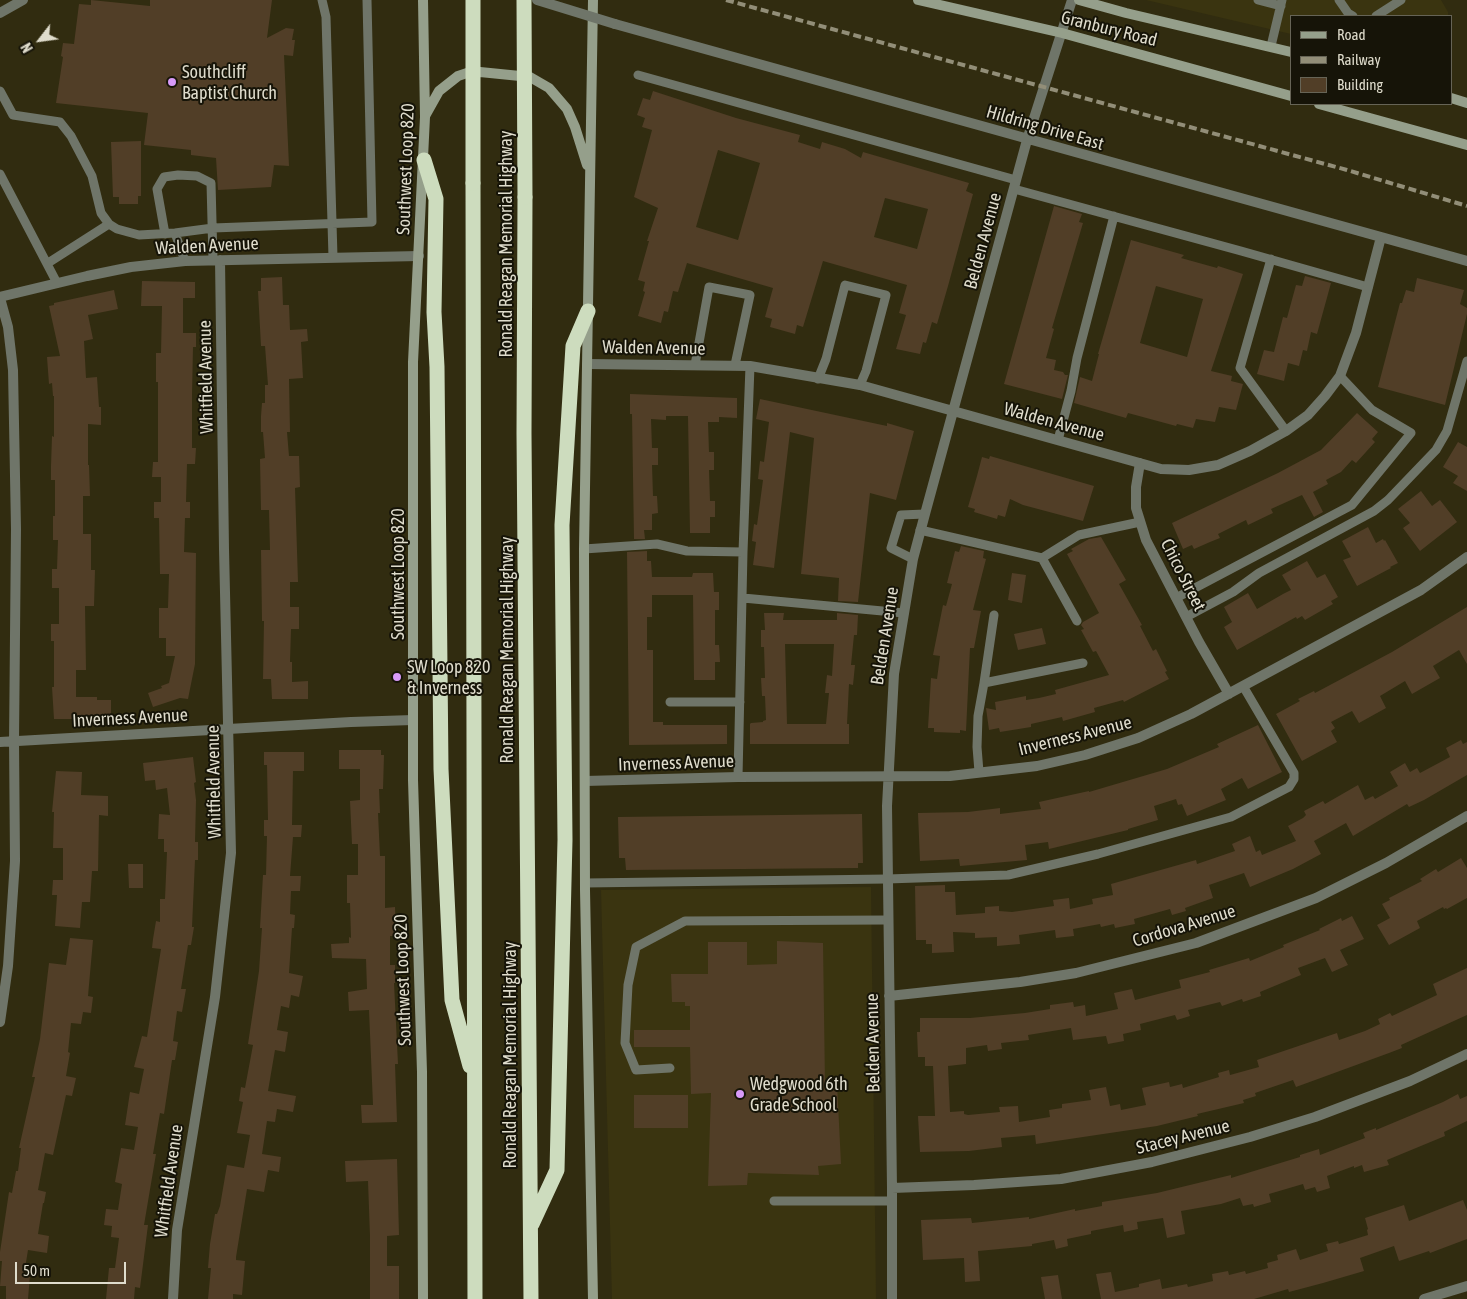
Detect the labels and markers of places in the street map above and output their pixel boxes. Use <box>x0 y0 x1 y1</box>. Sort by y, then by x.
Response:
place label: Southcliff Baptist Church <box>182 61 277 104</box>
marker: Southcliff Baptist Church <box>166 76 178 88</box>
place label: SW Loop 820 & Inverness <box>407 656 490 699</box>
marker: SW Loop 820 & Inverness <box>391 671 403 683</box>
place label: Wedgwood 6th Grade School <box>750 1073 848 1116</box>
marker: Wedgwood 6th Grade School <box>734 1088 746 1100</box>

